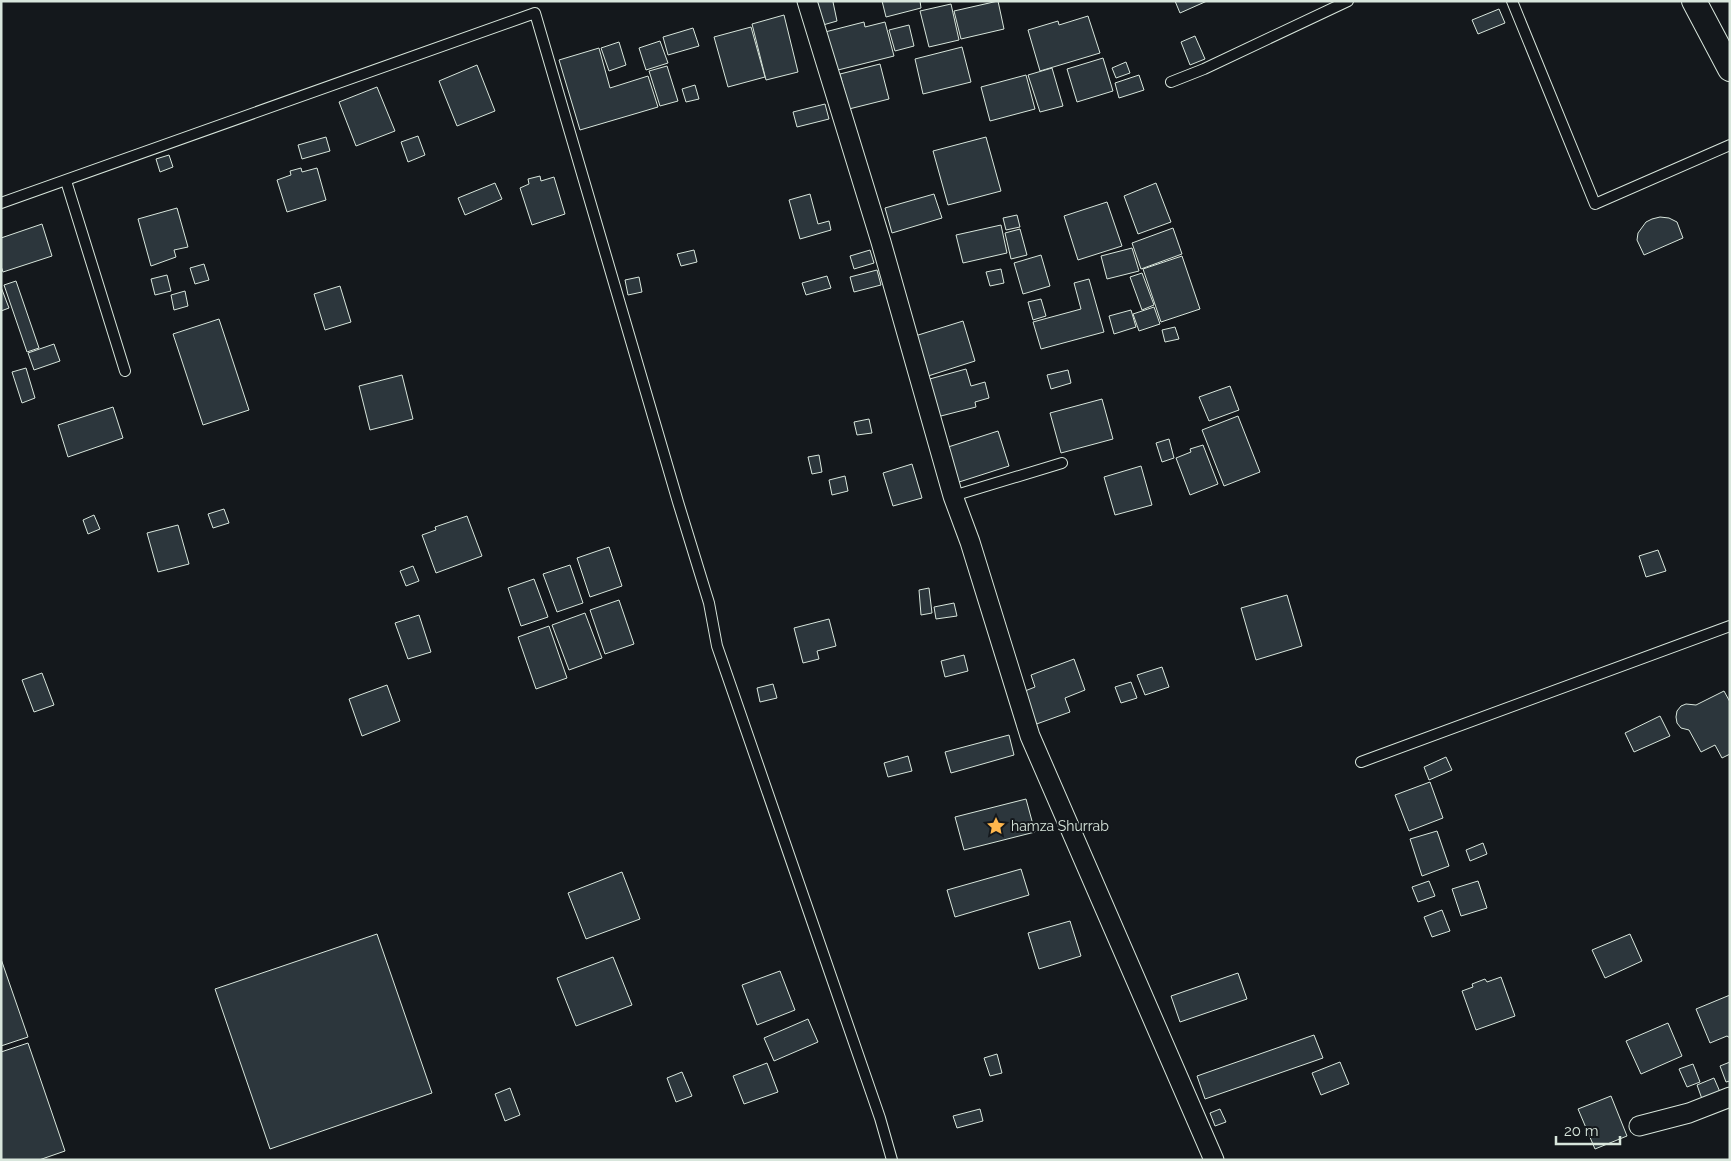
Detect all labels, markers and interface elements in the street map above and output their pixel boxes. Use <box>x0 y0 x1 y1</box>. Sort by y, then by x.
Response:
place icon: hamza Shurrab <box>985 815 1007 837</box>
place label: hamza Shurrab <box>1011 818 1109 834</box>
scale bar <box>1556 1114 1620 1146</box>
text: 20 m <box>1564 1122 1599 1140</box>

